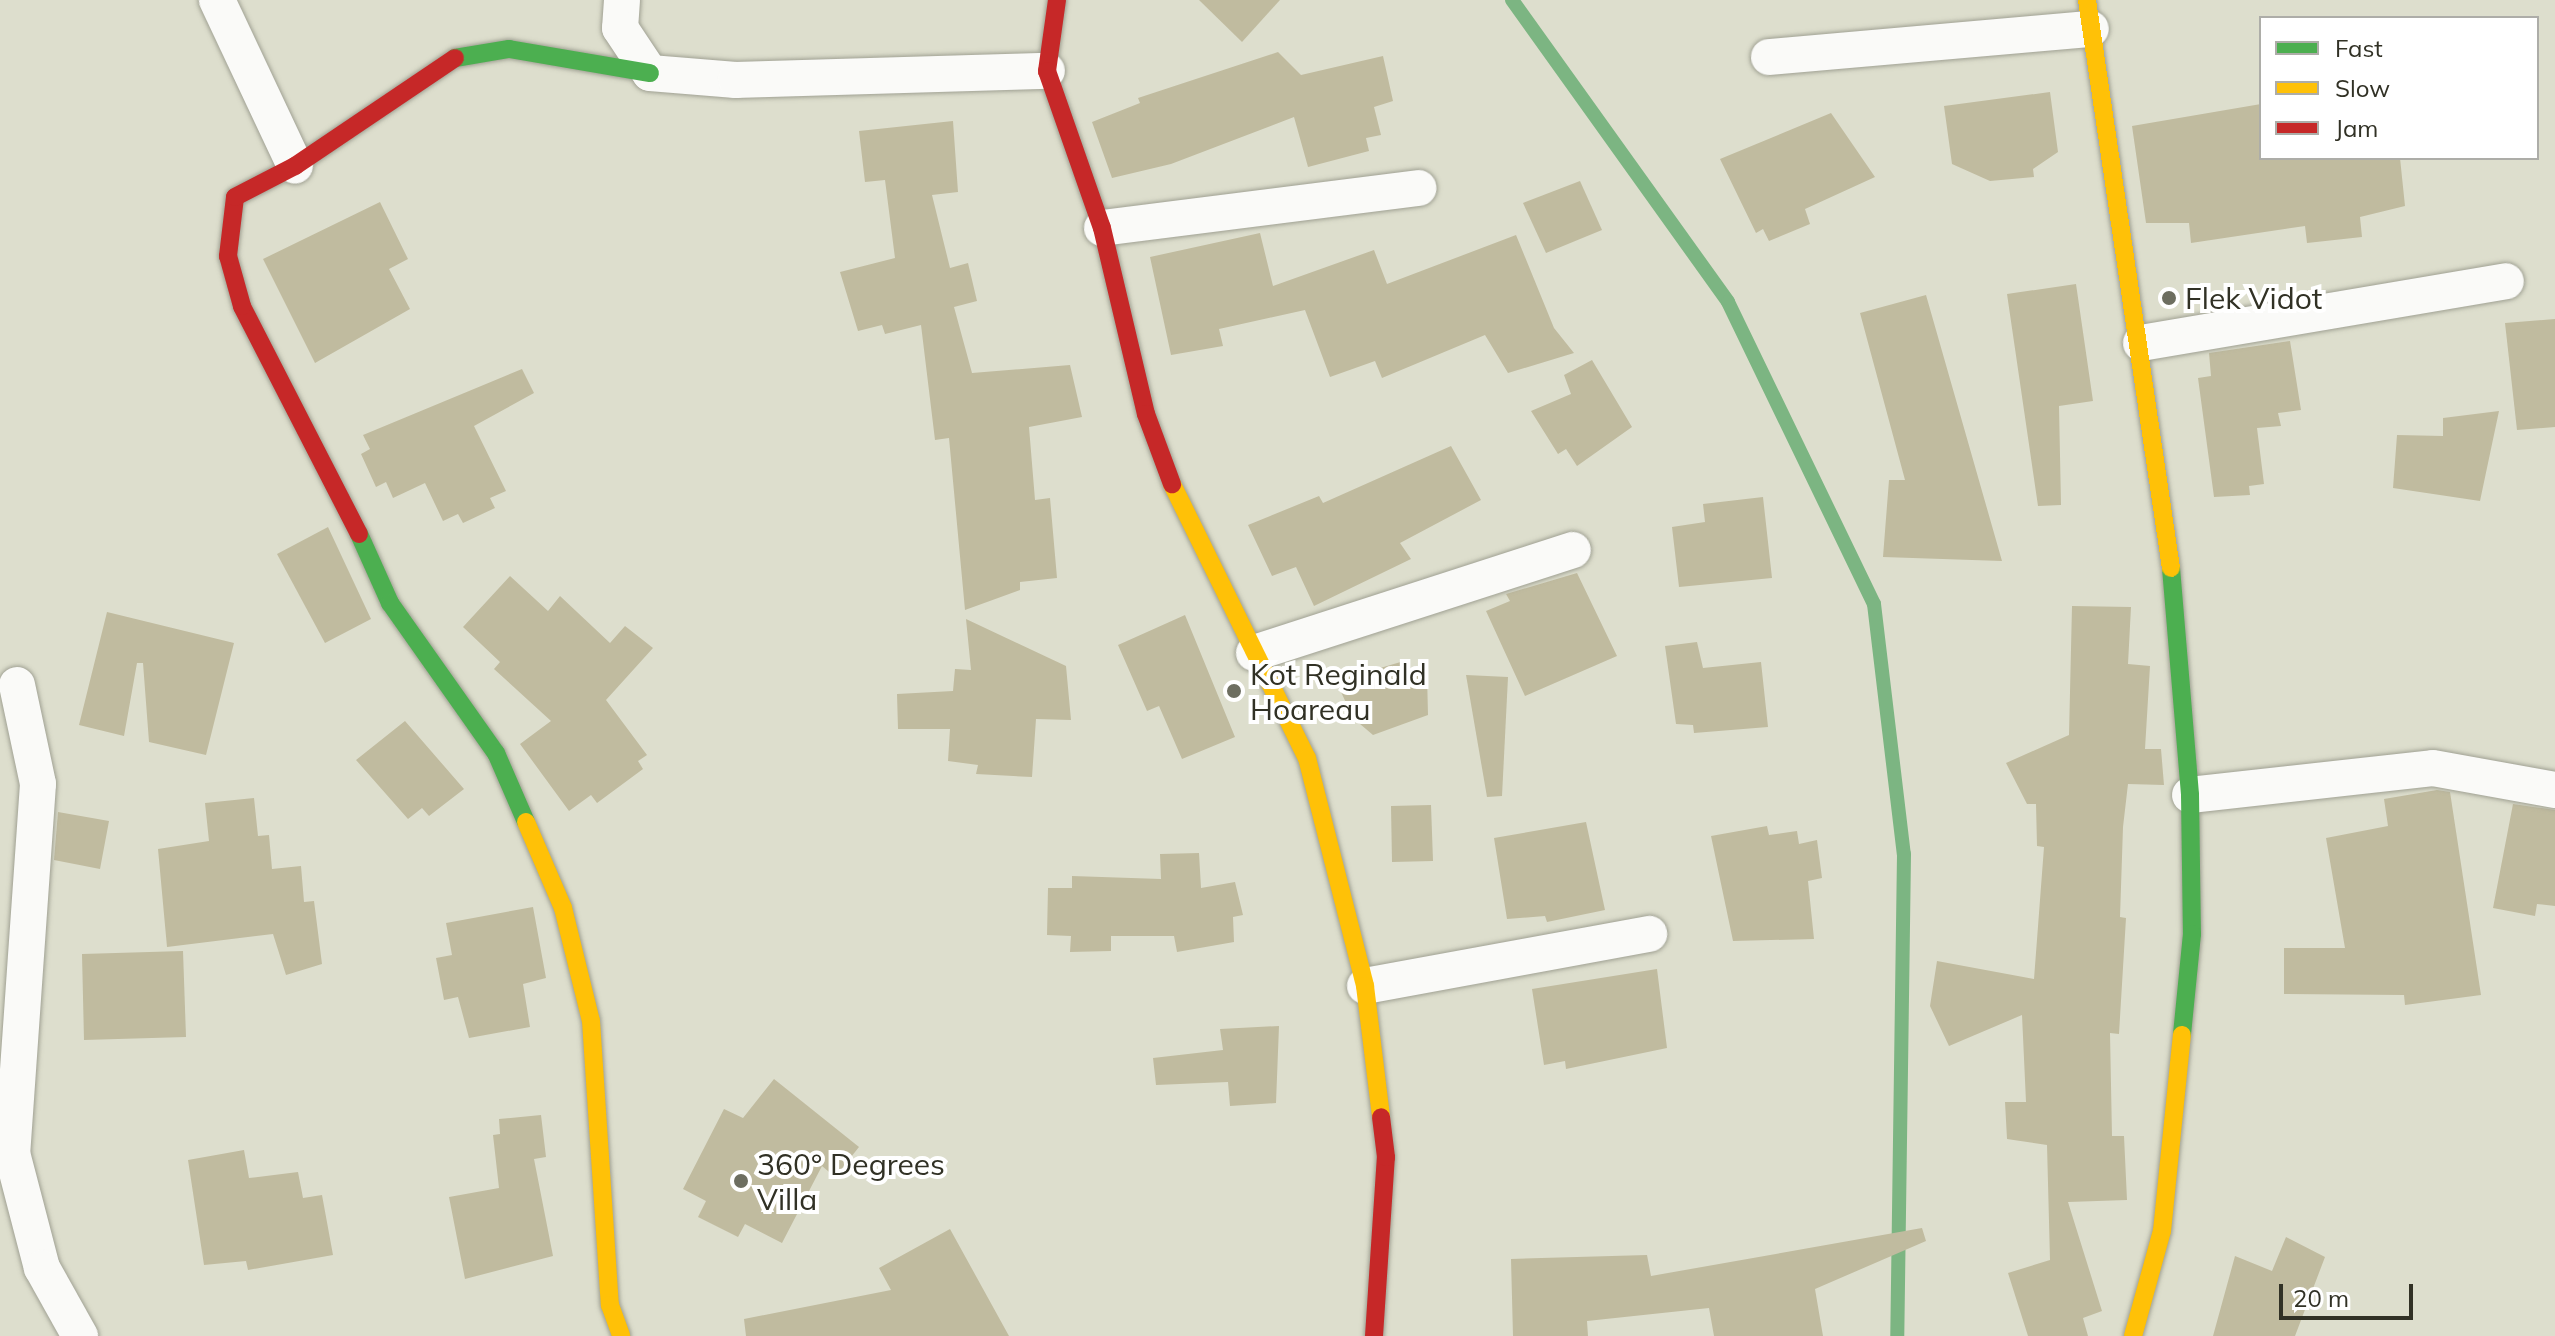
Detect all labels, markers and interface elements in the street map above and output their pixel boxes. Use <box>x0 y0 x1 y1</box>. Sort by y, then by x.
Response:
legend <box>2259 16 2539 160</box>
text: Fast <box>2335 33 2383 63</box>
text: Slow <box>2335 73 2390 103</box>
text: Jam <box>2335 113 2378 143</box>
place label: Flek Vidot <box>2185 280 2322 316</box>
marker: Flek Vidot <box>2160 289 2178 307</box>
place label: Kot Reginald Hoareau <box>1250 656 1427 726</box>
marker: Kot Reginald Hoareau <box>1225 682 1243 700</box>
place label: 360° Degrees Villa <box>757 1146 945 1216</box>
marker: 360° Degrees Villa <box>732 1172 750 1190</box>
scale bar <box>2283 1268 2417 1318</box>
text: 20 m <box>2293 1283 2349 1313</box>

